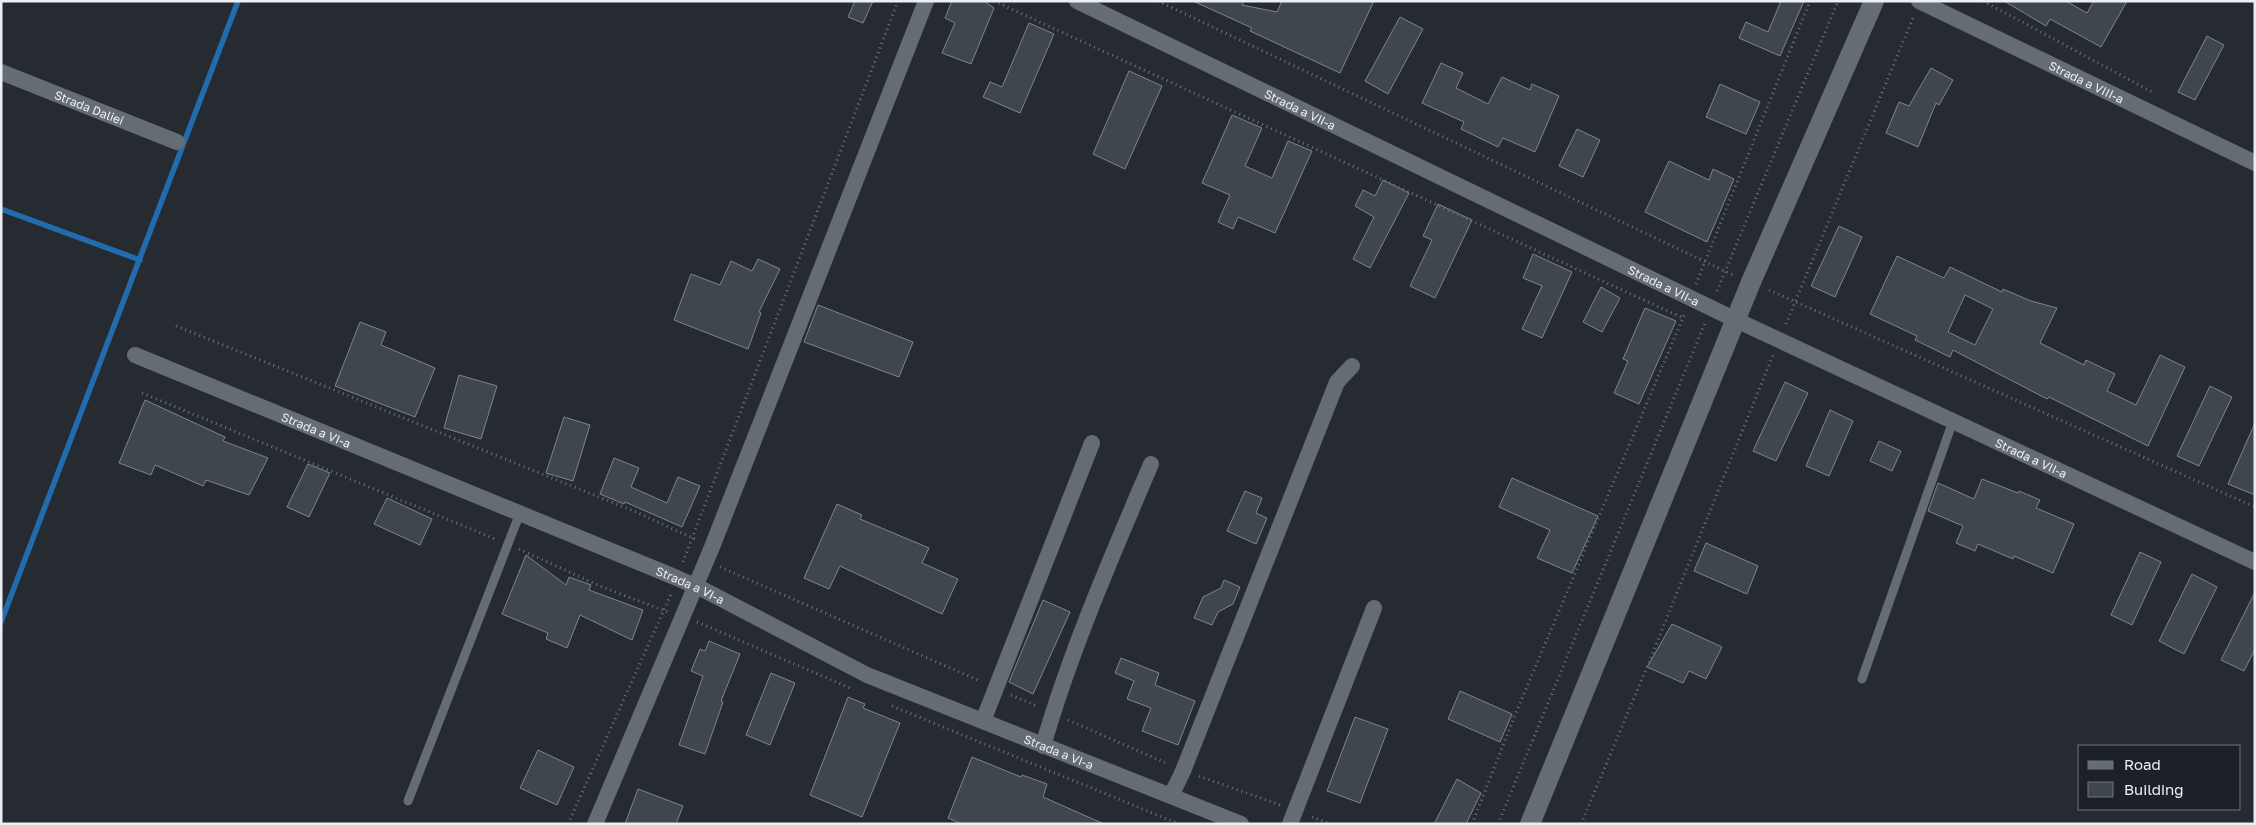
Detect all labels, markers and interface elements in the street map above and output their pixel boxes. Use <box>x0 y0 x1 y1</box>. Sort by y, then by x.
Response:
street label: Strada a VIII-a <box>2047 57 2126 106</box>
street label: Strada a VII-a <box>1262 85 1338 133</box>
street label: Strada Daliei <box>52 87 126 128</box>
street label: Strada a VII-a <box>1626 261 1702 309</box>
street label: Strada a VI-a <box>279 409 353 451</box>
street label: Strada a VII-a <box>1993 435 2070 481</box>
street label: Strada a VI-a <box>654 563 727 607</box>
street label: Strada a VI-a <box>1022 731 1096 772</box>
legend <box>2078 745 2241 810</box>
text: Road <box>2124 755 2161 773</box>
text: Building <box>2124 780 2184 798</box>

